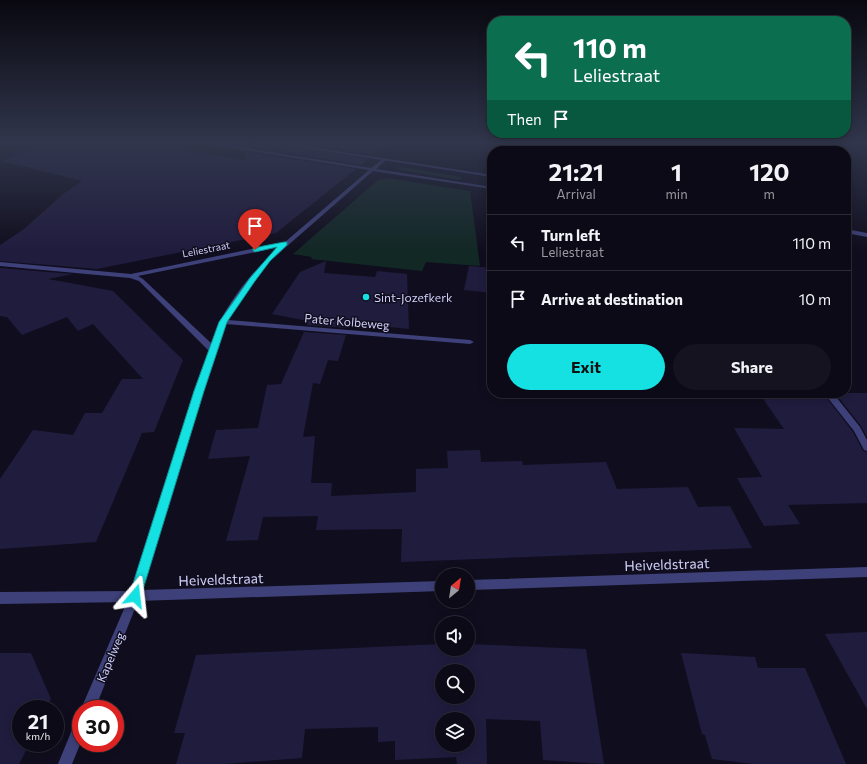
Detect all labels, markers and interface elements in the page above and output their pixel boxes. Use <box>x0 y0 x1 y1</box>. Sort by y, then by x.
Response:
text: 110 m <box>573 30 647 64</box>
icon: left <box>507 32 559 84</box>
text: Leliestraat <box>573 64 660 86</box>
icon: arrive <box>550 108 572 130</box>
text: Then <box>507 110 542 128</box>
text: 21:21 <box>549 157 604 186</box>
text: 1 <box>671 157 682 186</box>
text: 120 <box>749 157 789 186</box>
text: Arrival <box>557 186 596 202</box>
text: min <box>665 186 688 202</box>
text: m <box>764 186 775 202</box>
pin <box>238 209 272 250</box>
icon: arrive <box>244 215 266 237</box>
text: Turn left <box>541 226 600 244</box>
icon: left <box>507 232 529 254</box>
text: 110 m <box>792 234 831 252</box>
street label: Leliestraat <box>181 238 231 260</box>
text: Leliestraat <box>541 244 604 260</box>
icon: arrive <box>507 288 529 310</box>
place label: Sint-Jozefkerk <box>374 290 453 305</box>
text: Arrive at destination <box>541 290 683 308</box>
text: 10 m <box>799 290 831 308</box>
marker: Sint-Jozefkerk <box>361 292 371 302</box>
street label: Pater Kolbeweg <box>304 310 391 332</box>
button: Exit <box>507 344 665 390</box>
button: Share <box>673 344 831 390</box>
street label: Heiveldstraat <box>624 554 710 574</box>
north arrow <box>435 568 475 608</box>
map controls <box>435 568 475 752</box>
street label: Heiveldstraat <box>178 569 264 589</box>
position arrow <box>114 575 156 617</box>
button: sound <box>435 616 475 656</box>
street label: Kapelweg <box>93 629 127 684</box>
button: search <box>435 664 475 704</box>
speed limit sign: 30 <box>72 700 124 752</box>
text: 21 <box>28 709 48 733</box>
button: layers <box>435 712 475 752</box>
text: km/h <box>26 730 50 742</box>

